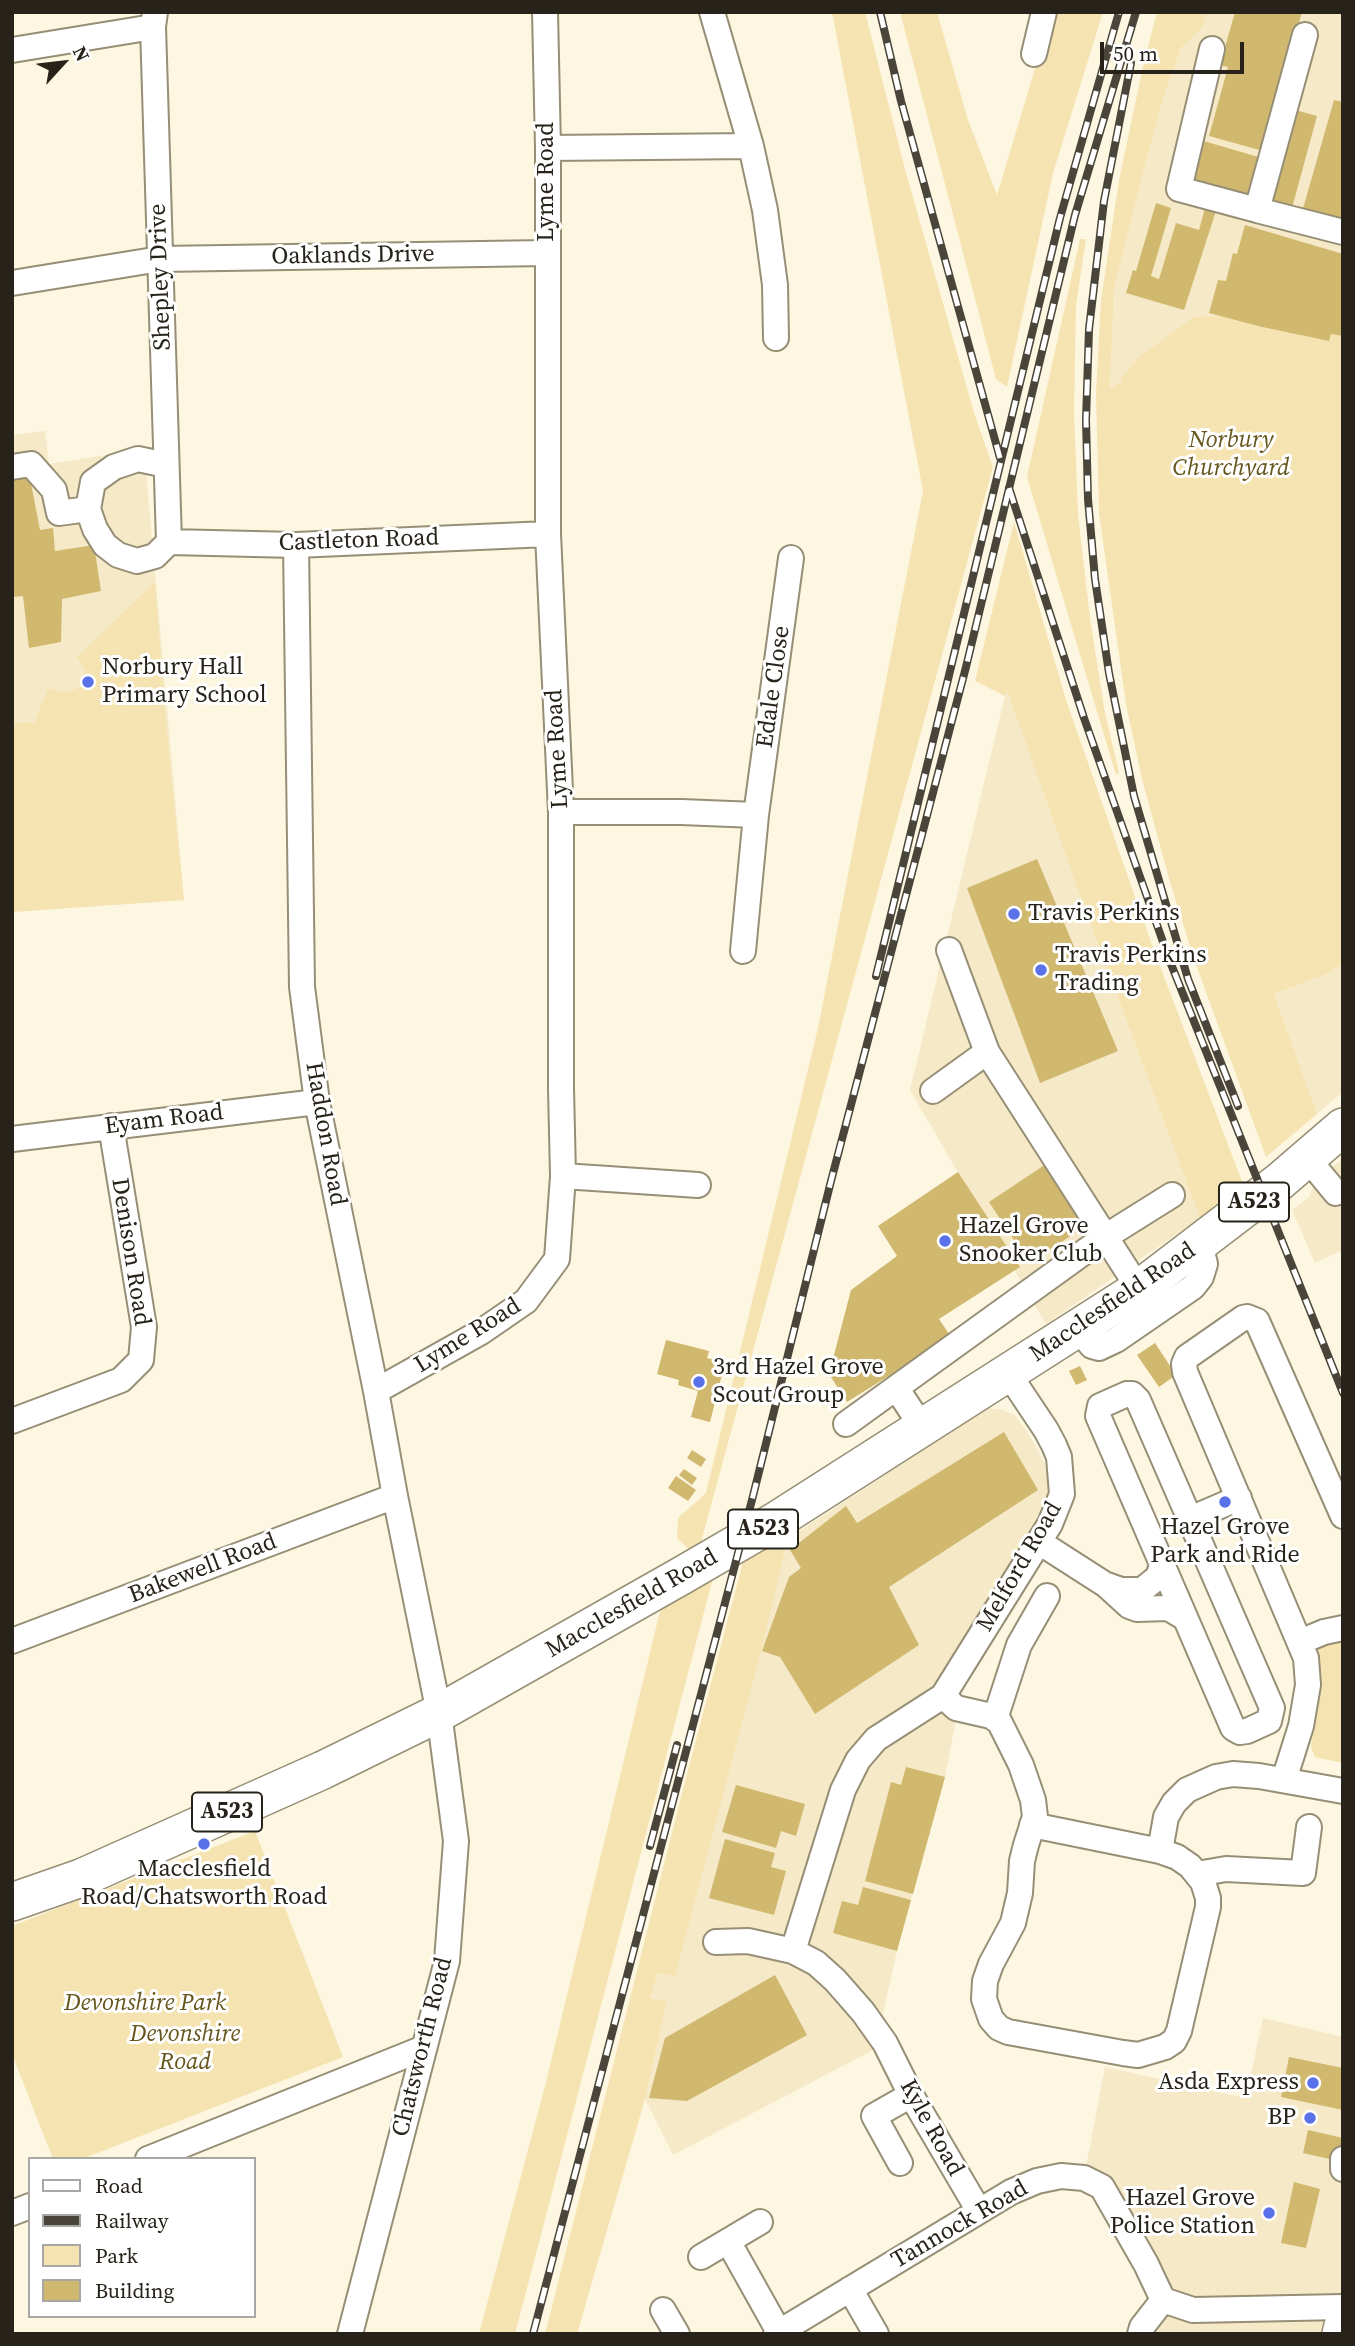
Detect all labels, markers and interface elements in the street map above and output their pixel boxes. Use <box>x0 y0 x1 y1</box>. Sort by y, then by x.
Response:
north arrow <box>28 28 98 98</box>
scale bar <box>1103 28 1246 72</box>
text: 50 m <box>1113 39 1158 68</box>
text: N <box>67 41 96 66</box>
street label: Lyme Road <box>533 122 561 242</box>
street label: Shepley Drive <box>144 203 178 351</box>
street label: Oaklands Drive <box>271 240 435 272</box>
park label: Norbury Churchyard <box>1172 427 1290 483</box>
street label: Castleton Road <box>278 524 440 558</box>
street label: Edale Close <box>751 624 797 750</box>
place label: Norbury Hall Primary School <box>102 654 267 710</box>
marker: Norbury Hall Primary School <box>80 674 96 690</box>
street label: Lyme Road <box>540 688 576 810</box>
place label: Travis Perkins <box>1028 900 1180 928</box>
marker: Travis Perkins <box>1006 906 1022 922</box>
place label: Travis Perkins Trading <box>1055 942 1207 998</box>
marker: Travis Perkins Trading <box>1033 962 1049 978</box>
street label: Haddon Road <box>298 1060 352 1208</box>
street label: Eyam Road <box>103 1098 225 1142</box>
street label: Denison Road <box>104 1176 156 1328</box>
road number: A523 <box>1219 1182 1289 1222</box>
place label: Hazel Grove Snooker Club <box>959 1213 1102 1269</box>
marker: Hazel Grove Snooker Club <box>937 1233 953 1249</box>
street label: Macclesfield Road <box>1025 1237 1201 1369</box>
street label: Lyme Road <box>410 1292 526 1380</box>
place label: 3rd Hazel Grove Scout Group <box>713 1354 884 1410</box>
marker: 3rd Hazel Grove Scout Group <box>691 1374 707 1390</box>
marker: Hazel Grove Park and Ride <box>1217 1494 1233 1510</box>
street label: Melford Road <box>971 1497 1069 1637</box>
road number: A523 <box>728 1510 798 1548</box>
place label: Hazel Grove Park and Ride <box>1150 1514 1300 1570</box>
street label: Bakewell Road <box>125 1528 281 1610</box>
street label: Macclesfield Road <box>541 1543 723 1665</box>
road number: A523 <box>192 1792 262 1831</box>
marker: Macclesfield Road/Chatsworth Road <box>196 1836 212 1852</box>
place label: Macclesfield Road/Chatsworth Road <box>81 1856 327 1912</box>
street label: Chatsworth Road <box>387 1954 459 2140</box>
park label: Devonshire Park <box>64 1990 226 2018</box>
park label: Devonshire Road <box>130 2021 240 2077</box>
place label: Asda Express <box>1158 2069 1299 2097</box>
street label: Kyle Road <box>893 2075 969 2181</box>
marker: Asda Express <box>1305 2075 1321 2091</box>
place label: BP <box>1267 2104 1296 2132</box>
marker: BP <box>1302 2110 1318 2126</box>
legend <box>28 2157 256 2318</box>
text: Road <box>95 2171 143 2200</box>
street label: Tannock Road <box>887 2174 1033 2276</box>
place label: Hazel Grove Police Station <box>1110 2185 1255 2241</box>
marker: Hazel Grove Police Station <box>1261 2205 1277 2221</box>
text: Railway <box>95 2206 169 2235</box>
text: Park <box>95 2241 138 2270</box>
text: Building <box>95 2276 174 2305</box>

